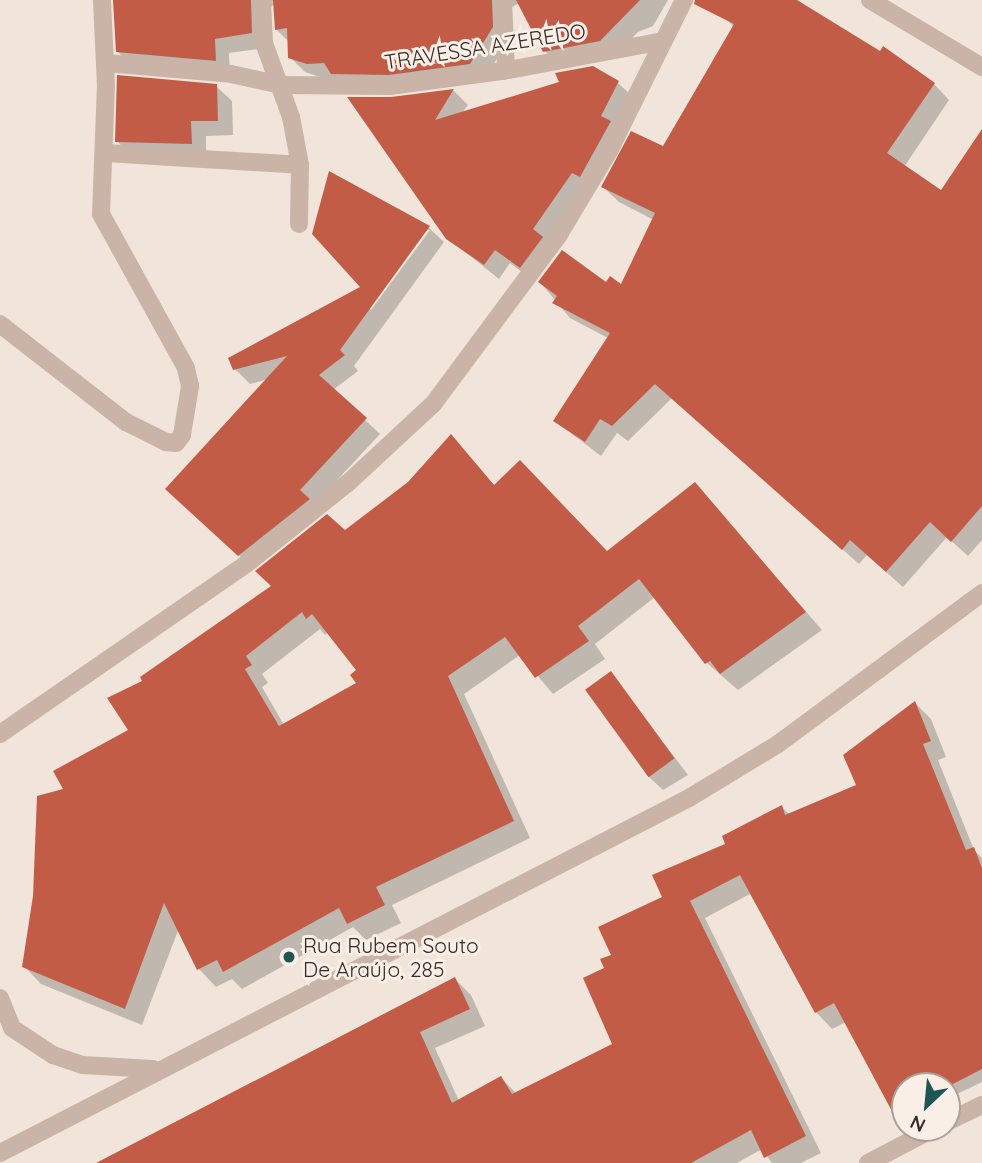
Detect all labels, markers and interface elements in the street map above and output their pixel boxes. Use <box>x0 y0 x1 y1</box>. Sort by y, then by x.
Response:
street label: TRAVESSA AZEREDO <box>383 18 587 74</box>
place label: Rua Rubem Souto De Araújo, 285 <box>303 932 479 982</box>
marker: Rua Rubem Souto De Araújo, 285 <box>281 949 297 965</box>
north arrow <box>891 1072 961 1142</box>
text: N <box>906 1110 929 1138</box>

